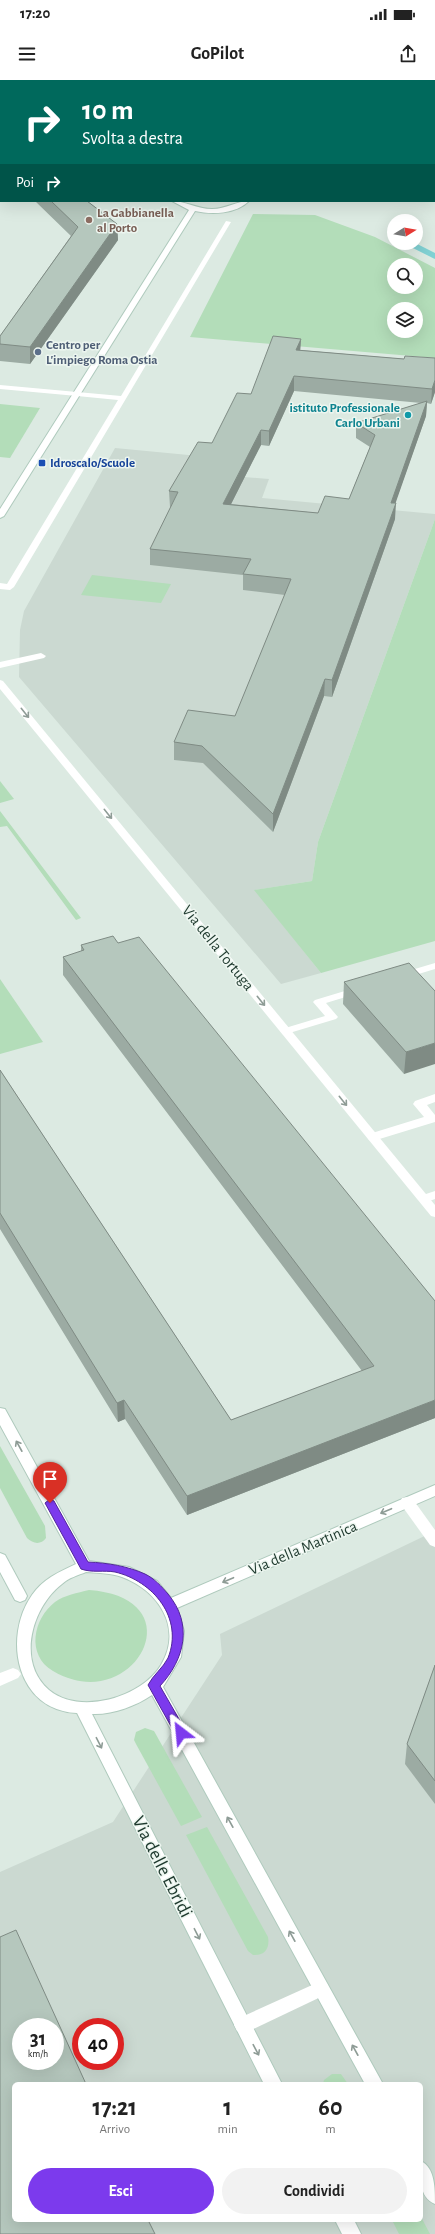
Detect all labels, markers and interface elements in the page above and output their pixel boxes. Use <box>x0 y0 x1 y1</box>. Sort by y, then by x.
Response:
text: 17:20 <box>20 6 50 21</box>
icon: menu <box>16 43 38 65</box>
icon: share <box>397 43 419 65</box>
text: GoPilot <box>191 45 244 63</box>
icon: right <box>16 96 68 148</box>
text: 10 m <box>82 97 134 125</box>
text: Svolta a destra <box>82 130 183 148</box>
icon: right <box>42 172 64 194</box>
text: Poi <box>16 175 34 190</box>
place label: La Gabbianella al Porto <box>97 207 174 235</box>
north arrow <box>387 214 423 250</box>
map controls <box>387 214 423 338</box>
marker: La Gabbianella al Porto <box>84 215 94 225</box>
button: search <box>387 258 423 294</box>
button: layers <box>387 302 423 338</box>
place label: Centro per L'impiego Roma Ostia <box>46 339 158 367</box>
marker: Centro per L'impiego Roma Ostia <box>33 347 43 357</box>
place label: istituto Professionale Carlo Urbani <box>289 402 400 430</box>
marker: istituto Professionale Carlo Urbani <box>403 410 413 420</box>
place label: Idroscalo/Scuole <box>50 457 135 470</box>
marker: Idroscalo/Scuole <box>37 458 47 468</box>
one-way arrow <box>21 708 30 718</box>
one-way arrow <box>103 808 112 819</box>
street label: Via della Tortuga <box>179 902 257 994</box>
one-way arrow <box>257 995 265 1006</box>
one-way arrow <box>339 1096 348 1107</box>
one-way arrow <box>14 1440 22 1452</box>
pin <box>33 1462 67 1503</box>
icon: arrive <box>39 1468 61 1490</box>
one-way arrow <box>381 1508 393 1516</box>
street label: Via della Martinica <box>247 1518 359 1578</box>
one-way arrow <box>223 1576 235 1584</box>
position arrow <box>160 1712 202 1754</box>
one-way arrow <box>96 1737 103 1749</box>
street label: Via delle Ebridi <box>128 1813 196 1921</box>
one-way arrow <box>225 1816 233 1828</box>
one-way arrow <box>193 1928 201 1940</box>
one-way arrow <box>288 1930 295 1942</box>
speed limit sign: 40 <box>72 2018 124 2070</box>
text: 31 <box>30 2029 46 2049</box>
one-way arrow <box>252 2044 260 2056</box>
one-way arrow <box>350 2044 358 2056</box>
text: km/h <box>28 2049 48 2059</box>
text: 17:21 <box>93 2096 137 2120</box>
text: 1 <box>223 2096 232 2120</box>
text: 60 <box>318 2096 342 2120</box>
text: Arrivo <box>99 2123 130 2136</box>
text: min <box>218 2123 238 2136</box>
text: m <box>325 2123 336 2136</box>
button: Esci <box>28 2168 214 2214</box>
button: Condividi <box>222 2168 407 2214</box>

